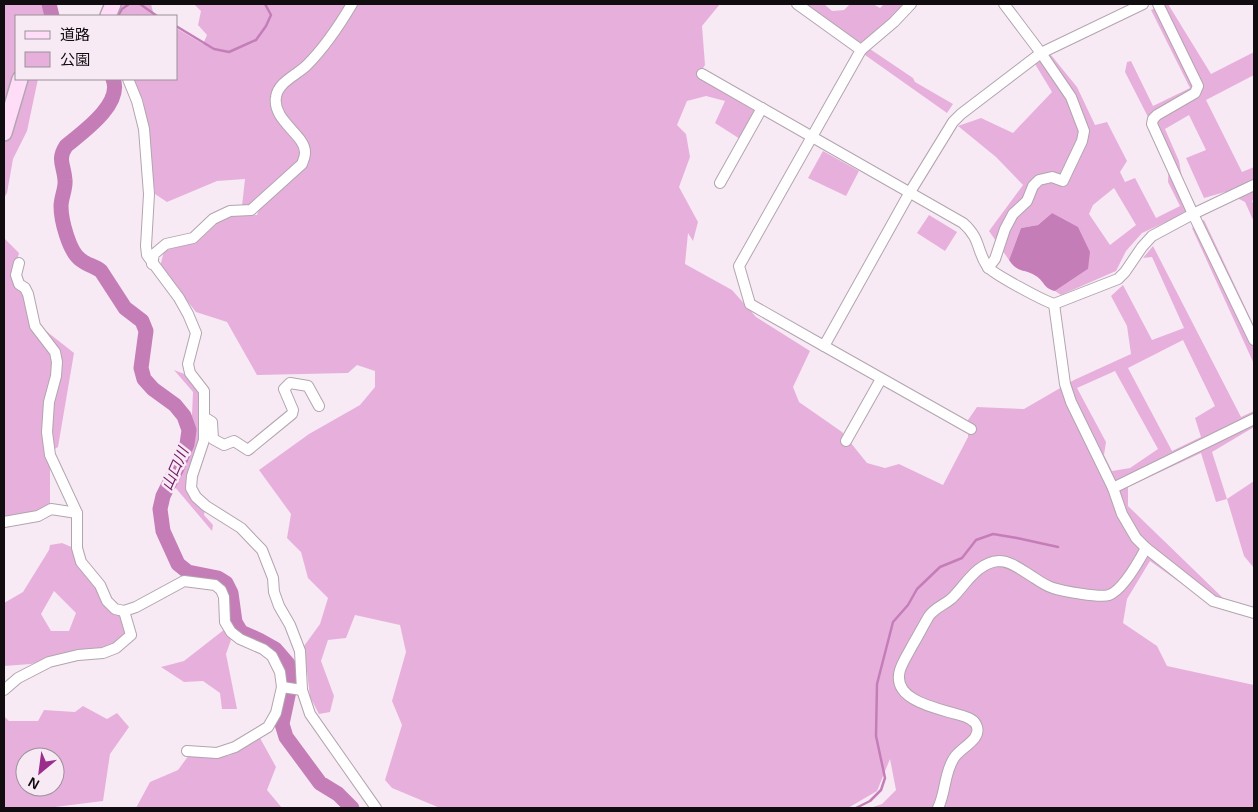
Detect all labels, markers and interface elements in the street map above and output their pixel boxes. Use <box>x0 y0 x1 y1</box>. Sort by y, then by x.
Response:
legend <box>15 15 178 80</box>
text: 道路 <box>60 26 90 43</box>
text: 公園 <box>60 51 90 68</box>
water label: 山口川 <box>158 443 192 493</box>
north arrow <box>15 747 65 797</box>
text: N <box>25 774 42 793</box>

